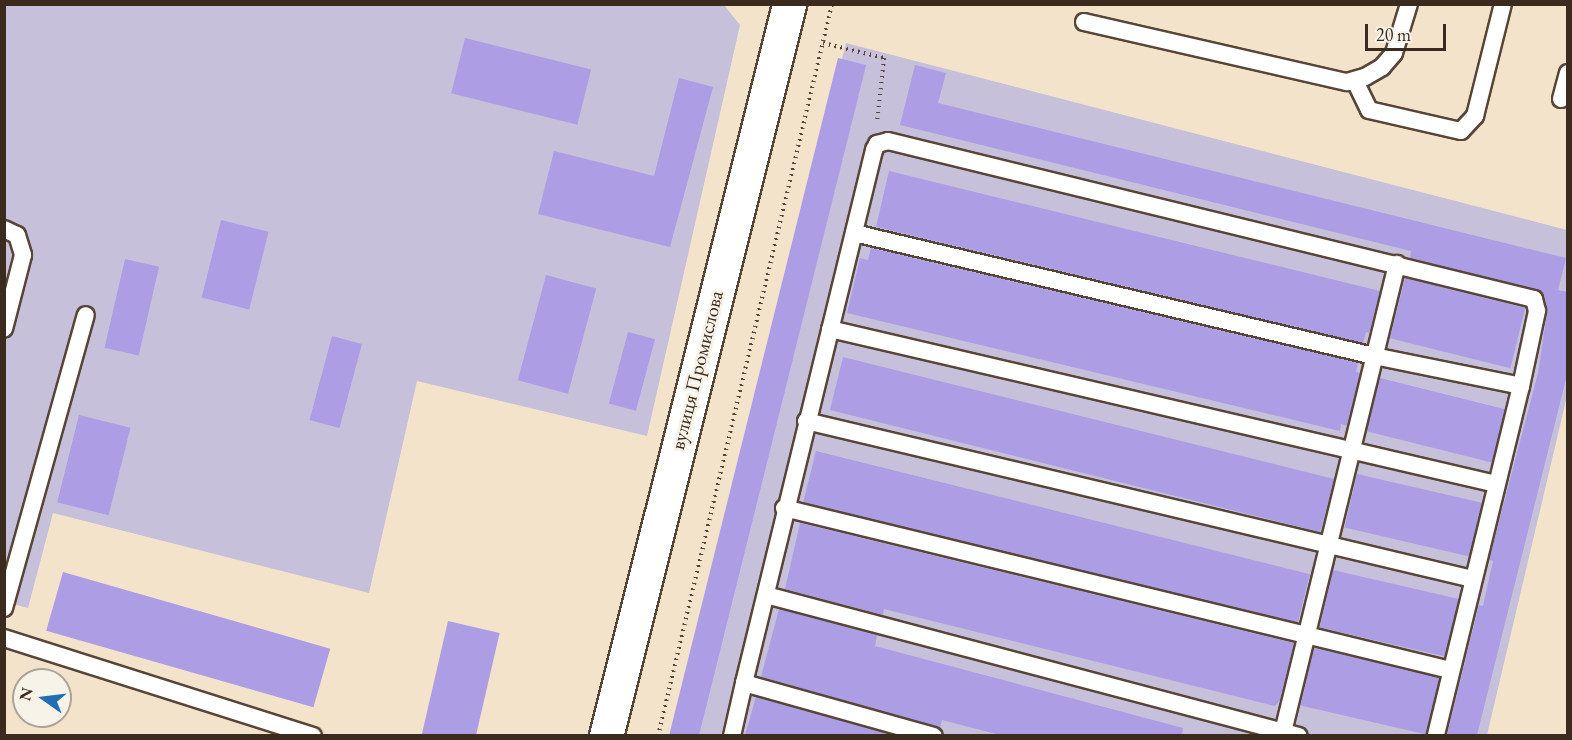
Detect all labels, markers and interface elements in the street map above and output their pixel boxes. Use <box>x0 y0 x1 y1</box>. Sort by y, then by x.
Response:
scale bar <box>1368 12 1449 50</box>
text: 20 m <box>1376 23 1411 46</box>
street label: вулиця Промислова <box>666 288 728 452</box>
north arrow <box>12 668 72 728</box>
text: N <box>14 685 38 703</box>

